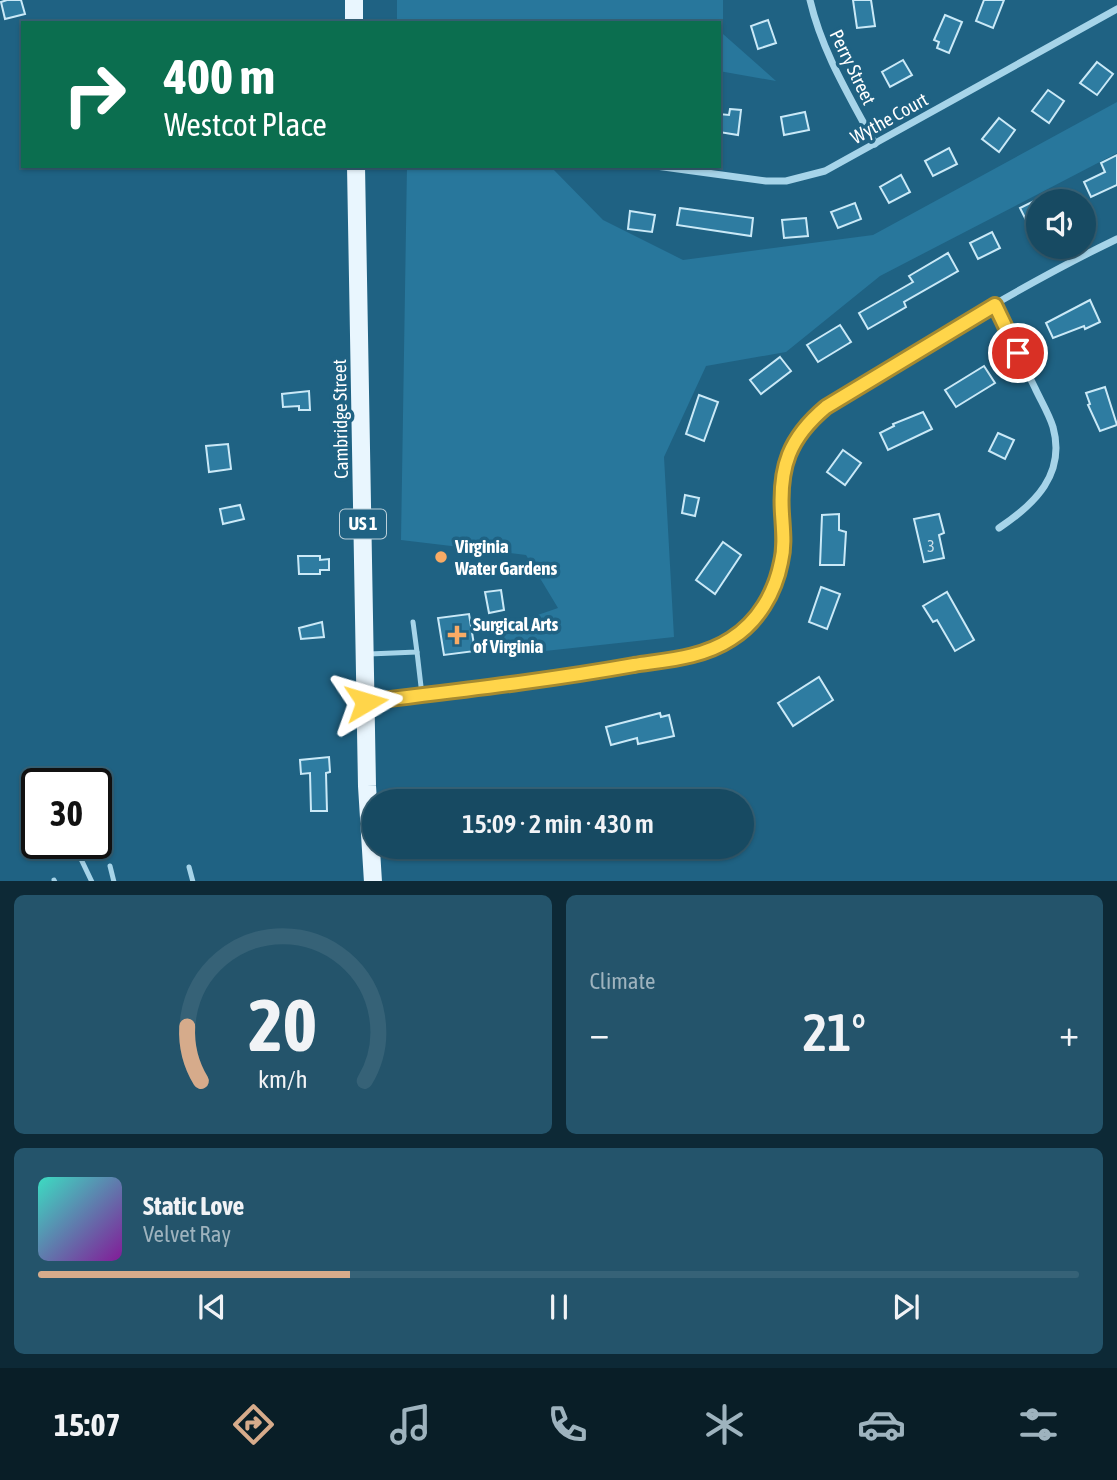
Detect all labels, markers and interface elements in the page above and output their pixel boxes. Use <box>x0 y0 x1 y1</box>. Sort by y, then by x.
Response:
street label: Perry Street <box>825 26 881 108</box>
text: 400 m <box>164 48 275 104</box>
icon: right <box>49 49 140 140</box>
street label: Wythe Court <box>846 88 932 148</box>
text: Westcot Place <box>164 106 327 143</box>
map controls <box>1026 189 1096 259</box>
button: sound <box>1026 189 1096 259</box>
pin <box>988 323 1048 383</box>
icon: arrive <box>999 334 1037 372</box>
street label: Cambridge Street <box>328 359 352 479</box>
road number: US 1 <box>340 510 386 538</box>
place label: Virginia Water Gardens <box>454 535 558 579</box>
house number: 3 <box>927 537 935 555</box>
marker: Virginia Water Gardens <box>433 549 449 565</box>
place label: Surgical Arts of Virginia <box>473 613 558 657</box>
marker: Surgical Arts of Virginia <box>447 625 467 645</box>
position arrow <box>329 665 403 739</box>
speed limit sign: 30 <box>21 768 112 859</box>
text: 15:09 · 2 min · 430 m <box>462 809 654 839</box>
text: Climate <box>590 968 655 994</box>
text: 20 <box>249 983 317 1066</box>
text: 21° <box>803 1002 866 1062</box>
text: − <box>590 1011 609 1054</box>
text: + <box>1059 1011 1079 1054</box>
text: km/h <box>258 1064 308 1092</box>
text: Static Love <box>143 1191 244 1221</box>
text: Velvet Ray <box>143 1221 231 1247</box>
icon: previous <box>193 1288 231 1326</box>
icon: pause <box>540 1288 578 1326</box>
icon: next <box>887 1288 925 1326</box>
icon: directions <box>229 1400 278 1449</box>
icon: music <box>386 1400 435 1449</box>
icon: phone <box>543 1400 592 1449</box>
icon: climate <box>700 1400 749 1449</box>
icon: car <box>857 1400 906 1449</box>
icon: filters <box>1014 1400 1063 1449</box>
text: 15:07 <box>54 1406 121 1443</box>

